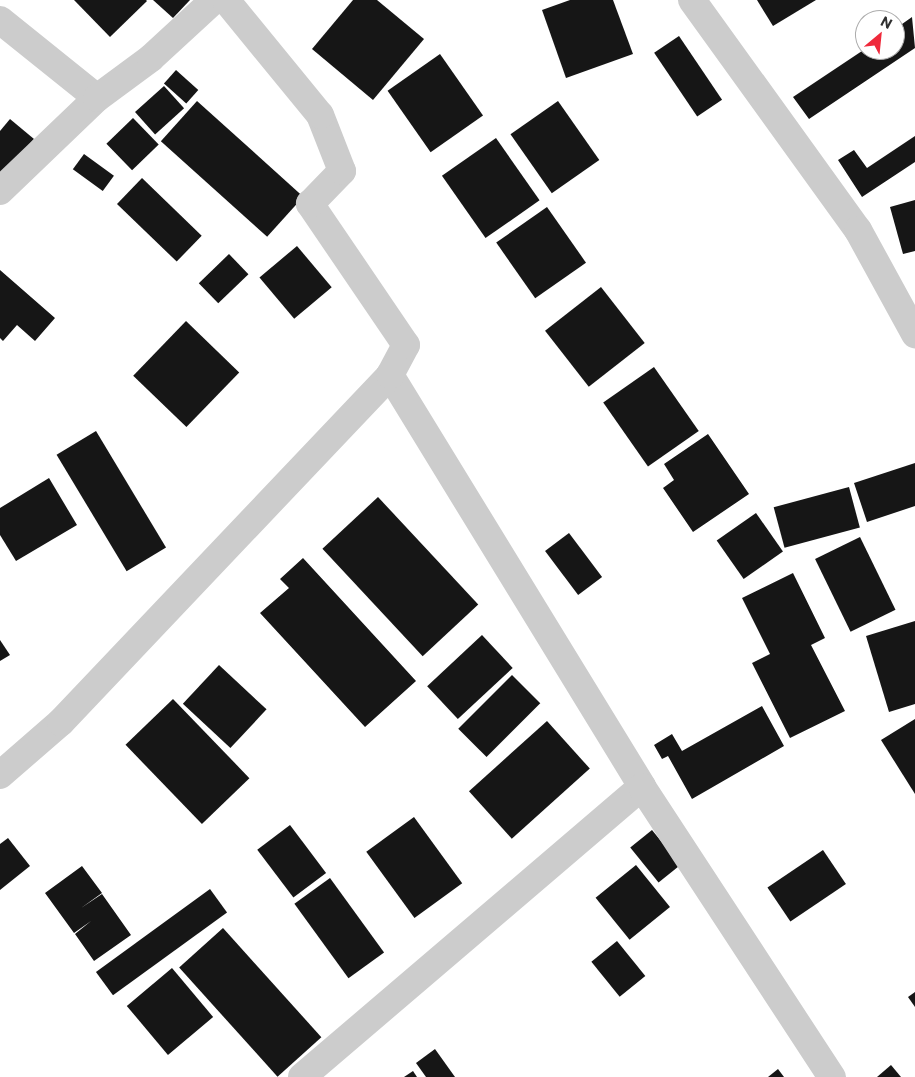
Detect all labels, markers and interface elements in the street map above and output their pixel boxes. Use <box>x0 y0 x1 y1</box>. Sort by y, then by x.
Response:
north arrow <box>855 10 905 60</box>
text: N <box>878 12 895 32</box>

